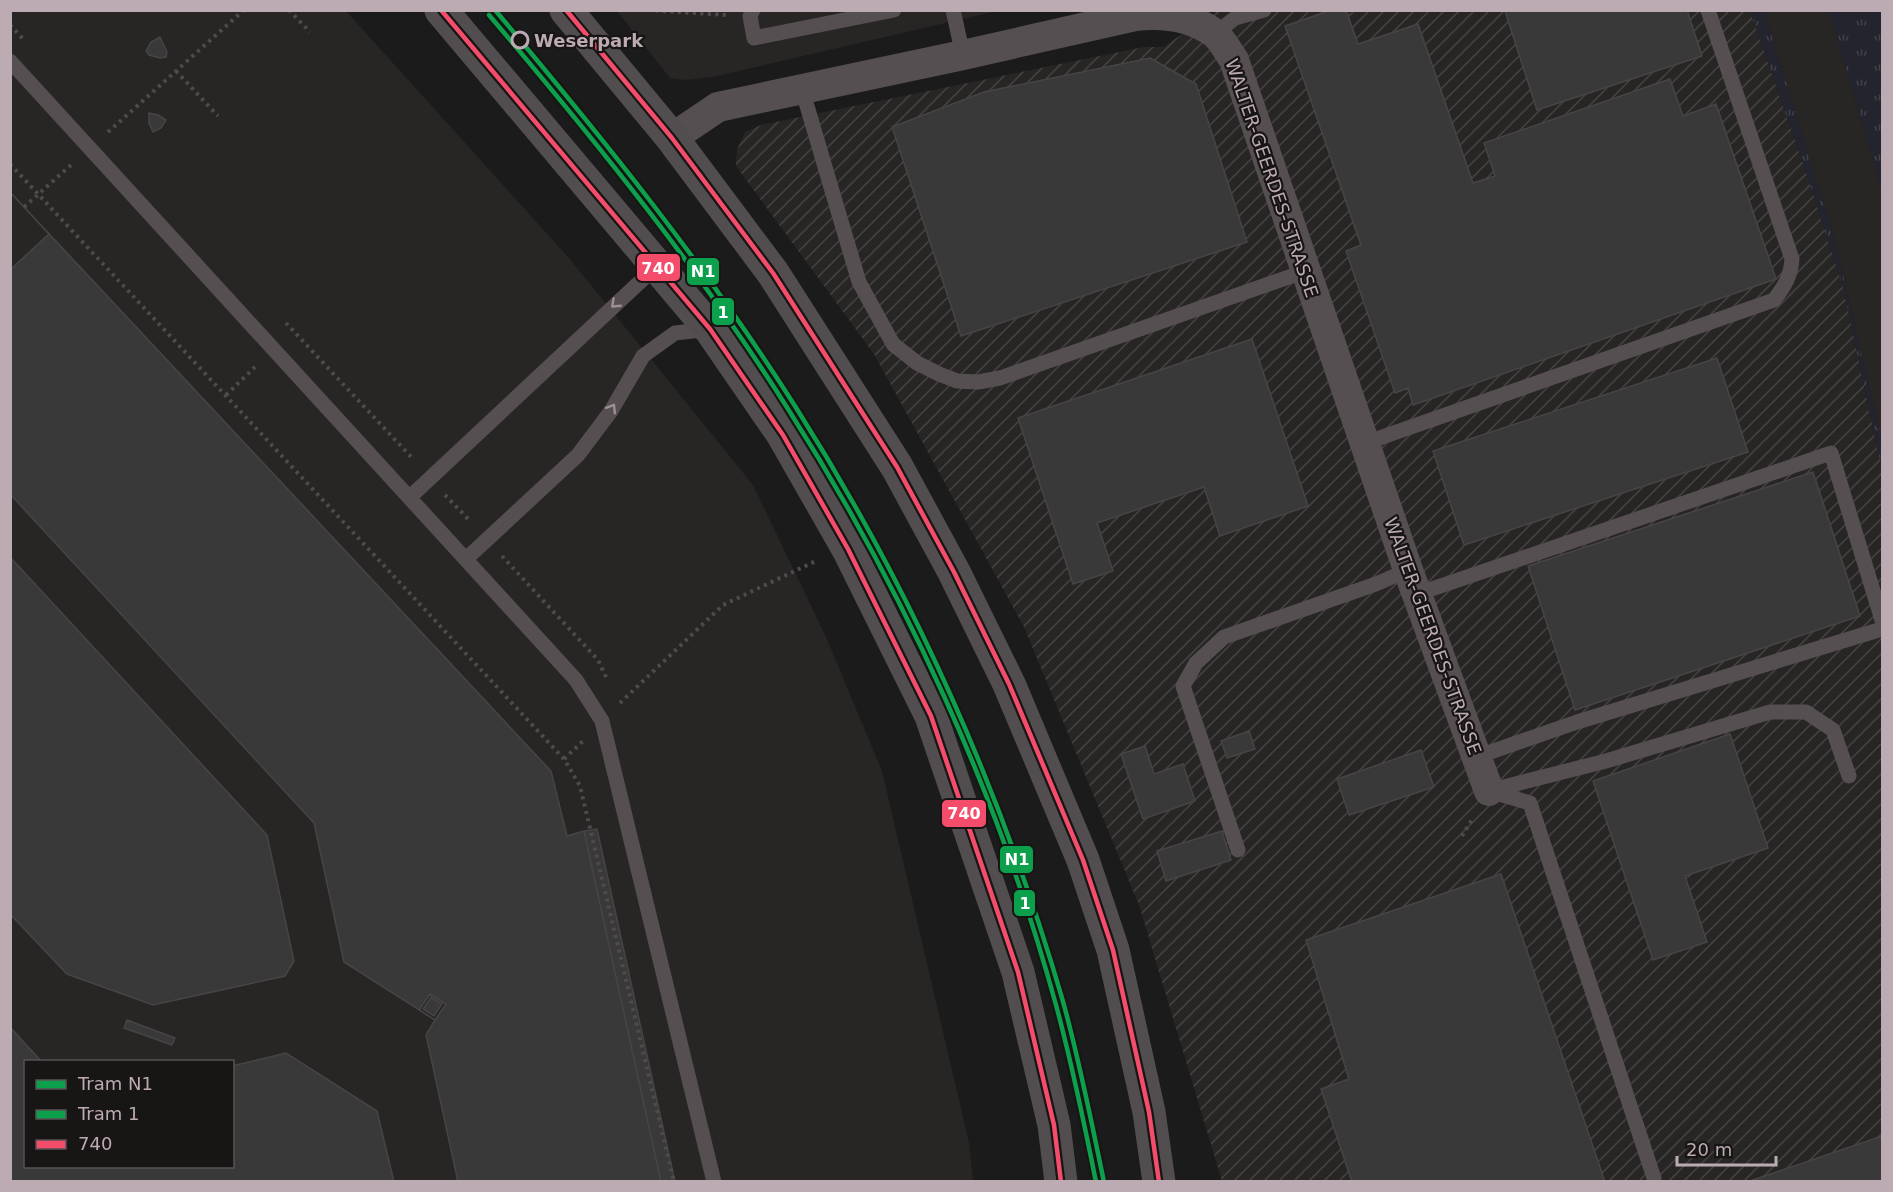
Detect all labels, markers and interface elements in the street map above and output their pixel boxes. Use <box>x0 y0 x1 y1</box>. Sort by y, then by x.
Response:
place label: Weserpark <box>534 30 644 51</box>
marker: Weserpark <box>511 31 529 49</box>
street label: WALTER-GEERDES-STRASSE <box>1221 56 1323 300</box>
line badge: 740 <box>636 253 681 282</box>
line badge: N1 <box>686 257 720 286</box>
text: 740 <box>641 259 675 278</box>
text: N1 <box>691 262 715 281</box>
one-way arrow <box>611 297 622 308</box>
line badge: 1 <box>711 297 735 326</box>
text: 1 <box>717 303 729 322</box>
one-way arrow <box>605 404 617 414</box>
street label: WALTER-GEERDES-STRASSE <box>1380 514 1486 758</box>
line badge: 740 <box>941 799 987 828</box>
text: 740 <box>947 804 981 823</box>
line badge: N1 <box>999 845 1034 874</box>
text: N1 <box>1005 850 1029 869</box>
line badge: 1 <box>1013 889 1036 917</box>
text: 1 <box>1019 894 1031 913</box>
legend <box>24 1060 234 1168</box>
text: Tram N1 <box>77 1073 153 1094</box>
text: Tram 1 <box>77 1103 140 1124</box>
scale bar <box>1677 1129 1776 1167</box>
text: 740 <box>78 1133 112 1154</box>
text: 20 m <box>1686 1139 1732 1160</box>

